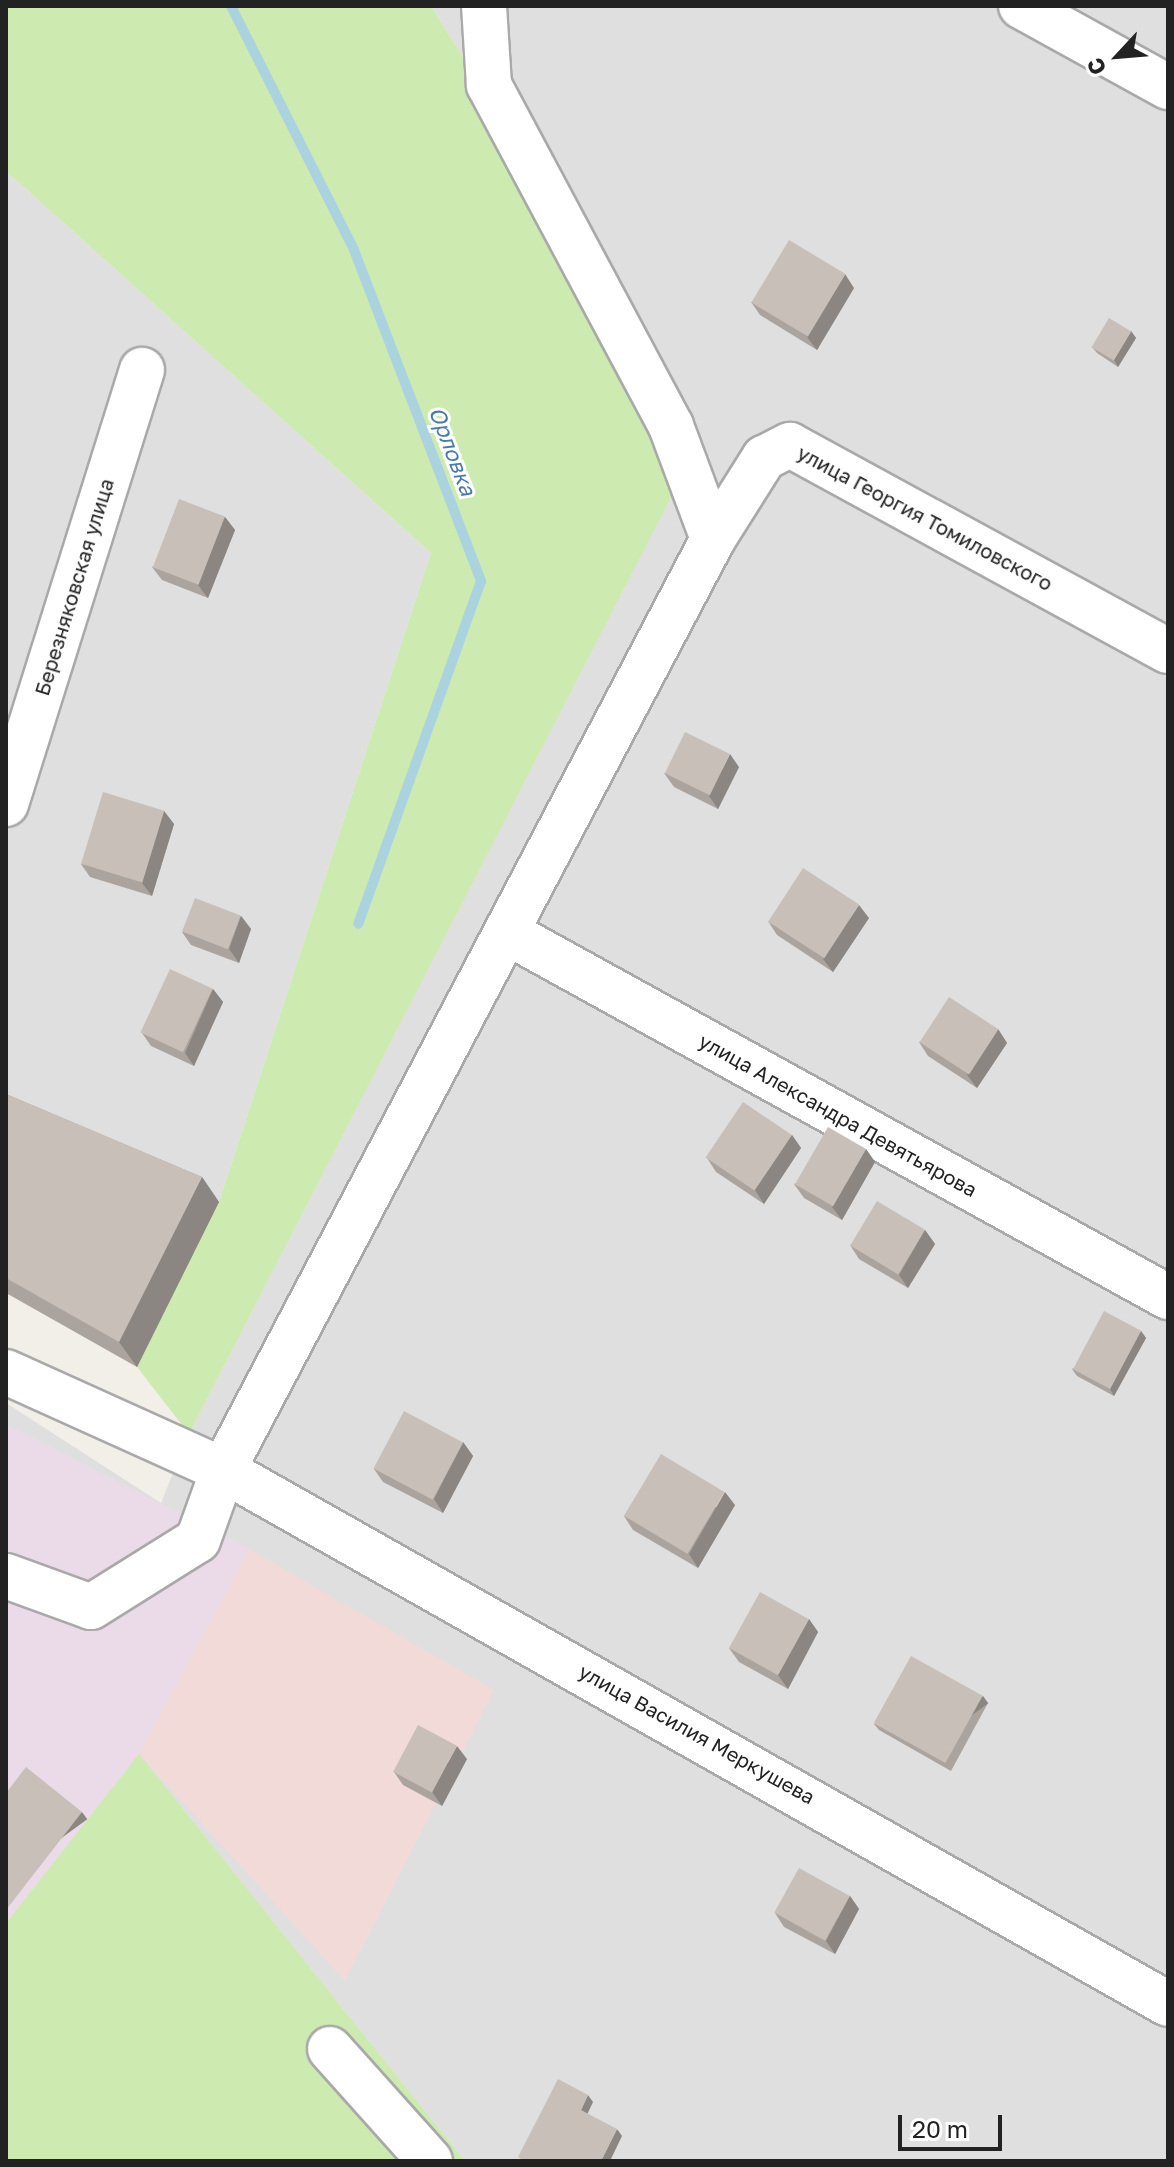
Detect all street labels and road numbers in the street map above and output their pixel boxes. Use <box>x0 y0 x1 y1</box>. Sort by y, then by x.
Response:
street label: улица Георгия Томиловского <box>793 440 1057 596</box>
street label: Березняковская улица <box>30 476 118 698</box>
street label: улица Александра Девятьярова <box>695 1028 981 1202</box>
street label: улица Василия Меркушева <box>575 1659 819 1809</box>

